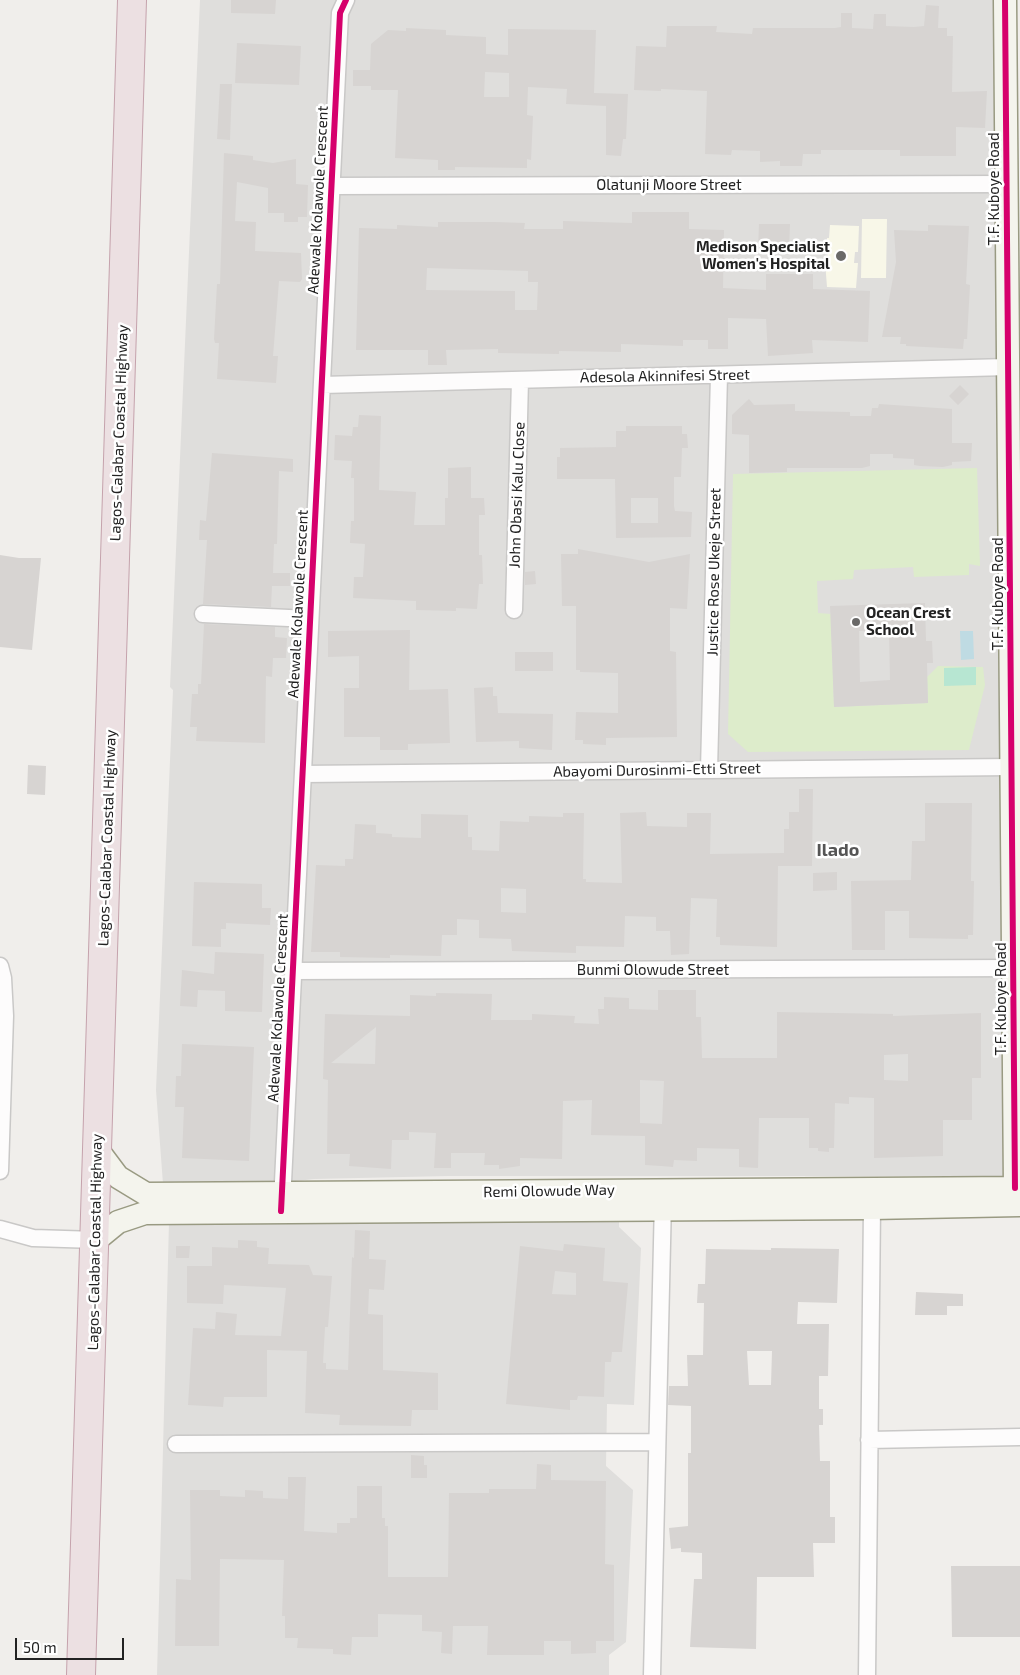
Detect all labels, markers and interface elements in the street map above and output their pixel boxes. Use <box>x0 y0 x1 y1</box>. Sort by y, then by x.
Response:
street label: Adewale Kolawole Crescent <box>304 105 332 295</box>
street label: T.F. Kuboye Road <box>985 132 1003 246</box>
street label: Olatunji Moore Street <box>596 176 742 194</box>
place label: Medison Specialist Women's Hospital <box>696 238 830 273</box>
marker: Medison Specialist Women's Hospital <box>834 249 848 263</box>
street label: Lagos-Calabar Coastal Highway <box>106 324 132 542</box>
street label: Adesola Akinnifesi Street <box>580 366 750 386</box>
street label: John Obasi Kalu Close <box>505 421 529 569</box>
street label: Justice Rose Ukeje Street <box>704 488 724 656</box>
street label: Adewale Kolawole Crescent <box>284 509 312 699</box>
street label: T.F. Kuboye Road <box>989 537 1007 651</box>
place label: Ocean Crest School <box>866 604 951 639</box>
marker: Ocean Crest School <box>850 616 862 628</box>
street label: Lagos-Calabar Coastal Highway <box>94 729 120 947</box>
street label: Abayomi Durosinmi-Etti Street <box>553 759 761 781</box>
district label: Ilado <box>817 839 859 861</box>
street label: Adewale Kolawole Crescent <box>264 913 292 1103</box>
street label: T.F. Kuboye Road <box>992 942 1010 1056</box>
street label: Bunmi Olowude Street <box>577 961 729 979</box>
street label: Lagos-Calabar Coastal Highway <box>84 1133 106 1351</box>
street label: Remi Olowude Way <box>483 1181 615 1201</box>
scale bar <box>18 1628 126 1660</box>
text: 50 m <box>23 1638 57 1656</box>

